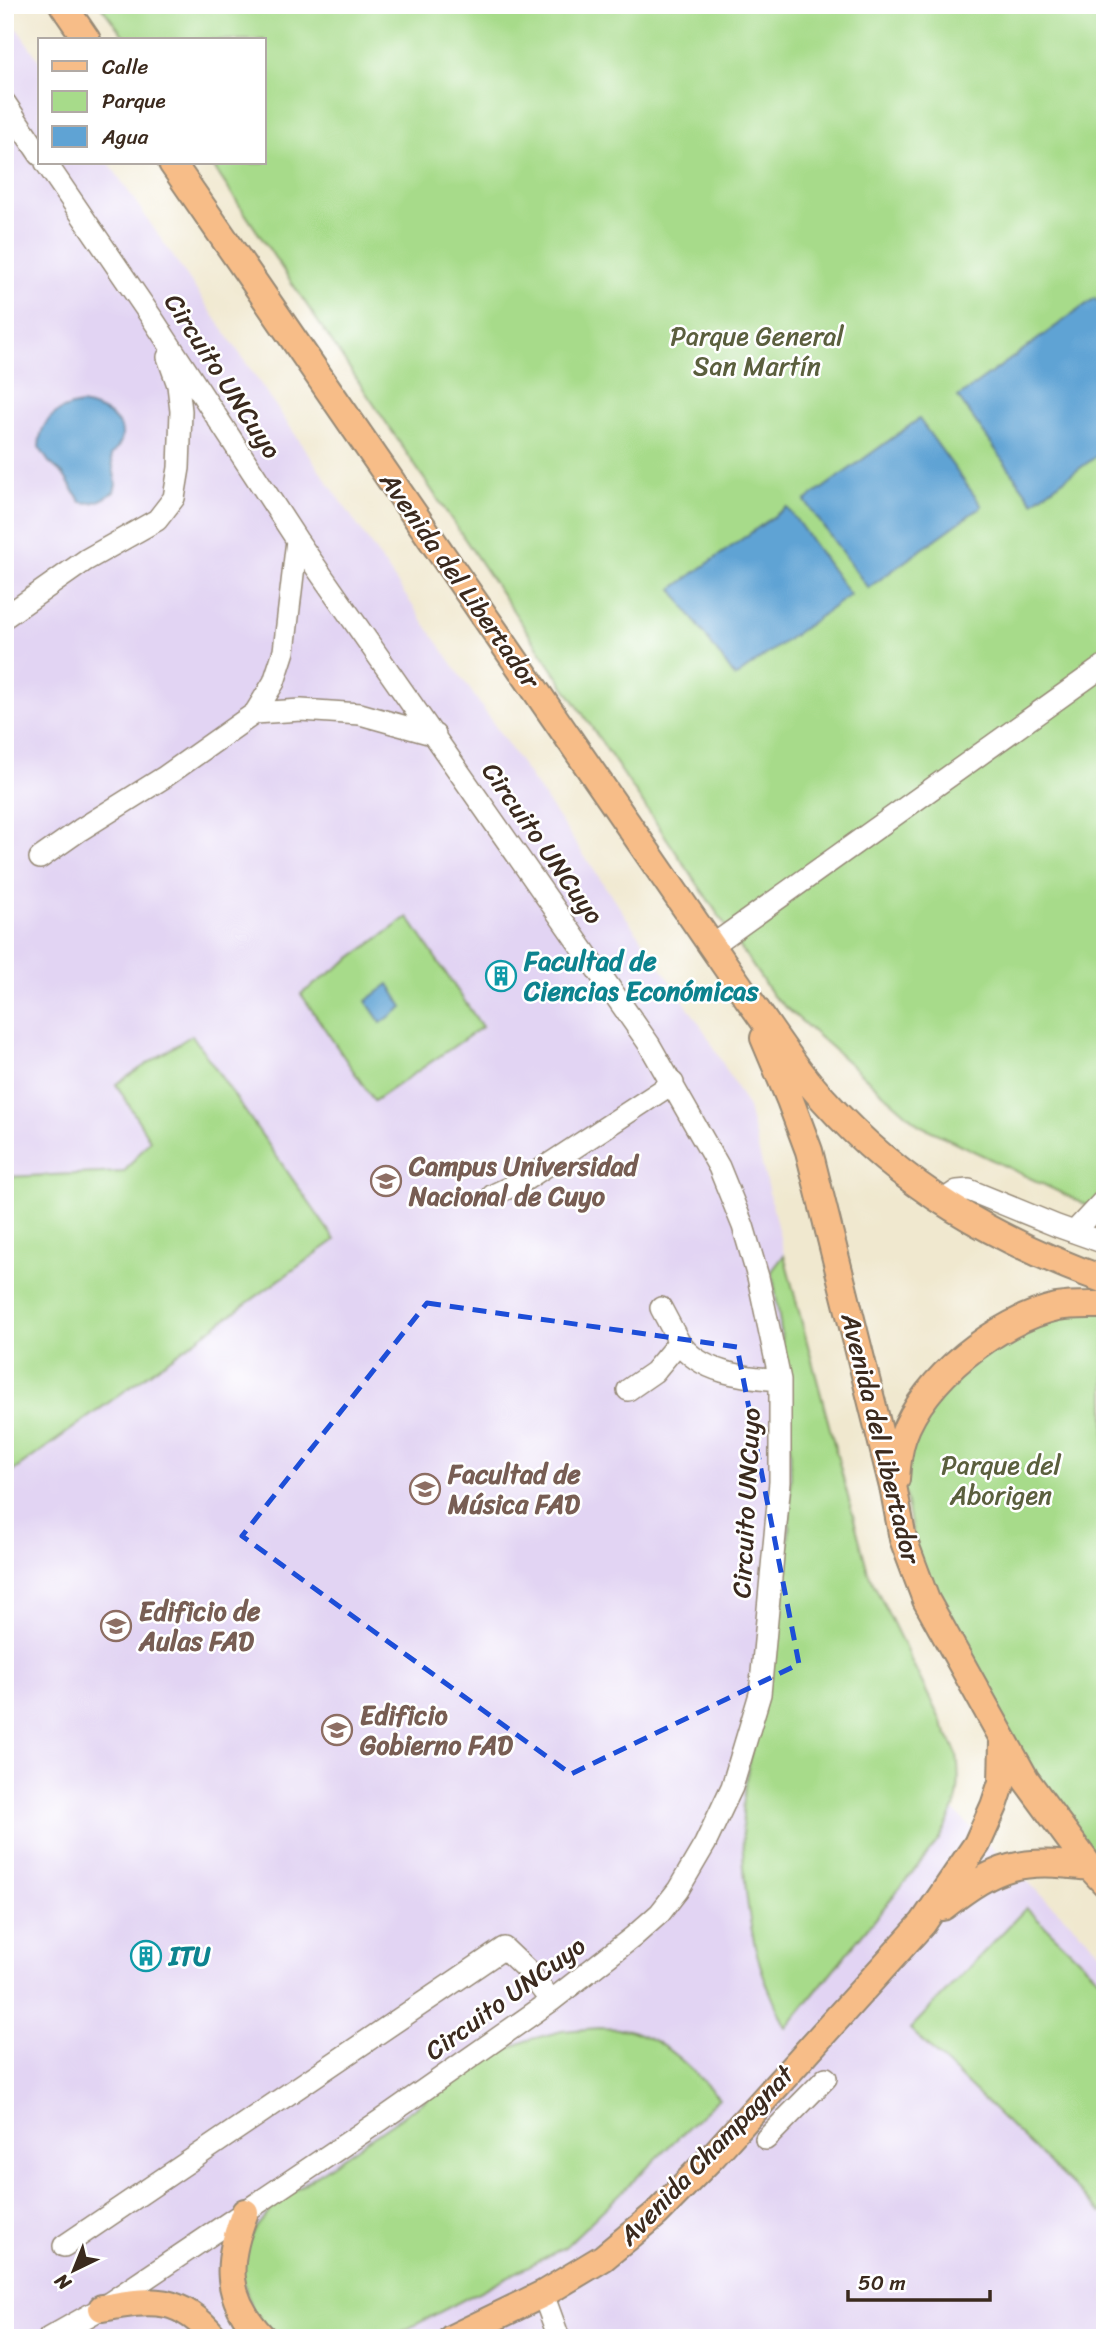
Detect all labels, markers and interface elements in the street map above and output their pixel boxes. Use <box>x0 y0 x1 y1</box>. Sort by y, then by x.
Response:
legend <box>38 38 266 164</box>
text: Calle <box>102 48 149 86</box>
text: Parque <box>102 82 166 120</box>
text: Agua <box>101 118 149 156</box>
street label: Circuito UNCuyo <box>152 284 294 468</box>
park label: Parque General San Martín <box>670 313 844 389</box>
street label: Avenida del Libertador <box>367 461 553 699</box>
street label: Circuito UNCuyo <box>470 752 617 934</box>
place label: Facultad de Ciencias Económicas <box>523 938 759 1014</box>
building icon: Facultad de Ciencias Económicas <box>484 959 518 993</box>
place label: Campus Universidad Nacional de Cuyo <box>408 1143 640 1219</box>
school or university icon: Campus Universidad Nacional de Cuyo <box>369 1164 403 1198</box>
street label: Avenida del Libertador <box>827 1307 935 1569</box>
street label: Circuito UNCuyo <box>718 1407 774 1599</box>
park label: Parque del Aborigen <box>941 1442 1062 1518</box>
place label: Facultad de Música FAD <box>447 1451 581 1527</box>
school or university icon: Facultad de Música FAD <box>408 1472 442 1506</box>
place label: Edificio de Aulas FAD <box>138 1588 261 1664</box>
school or university icon: Edificio de Aulas FAD <box>99 1609 133 1643</box>
place label: Edificio Gobierno FAD <box>360 1692 513 1768</box>
school or university icon: Edificio Gobierno FAD <box>320 1713 354 1747</box>
street label: Circuito UNCuyo <box>414 1923 596 2073</box>
place label: ITU <box>167 1933 211 1979</box>
building icon: ITU <box>129 1939 163 1973</box>
street label: Avenida Champagnat <box>606 2052 806 2257</box>
north arrow <box>38 2234 108 2304</box>
scale bar <box>848 2259 989 2303</box>
text: 50 m <box>858 2264 906 2302</box>
text: N <box>46 2265 80 2299</box>

